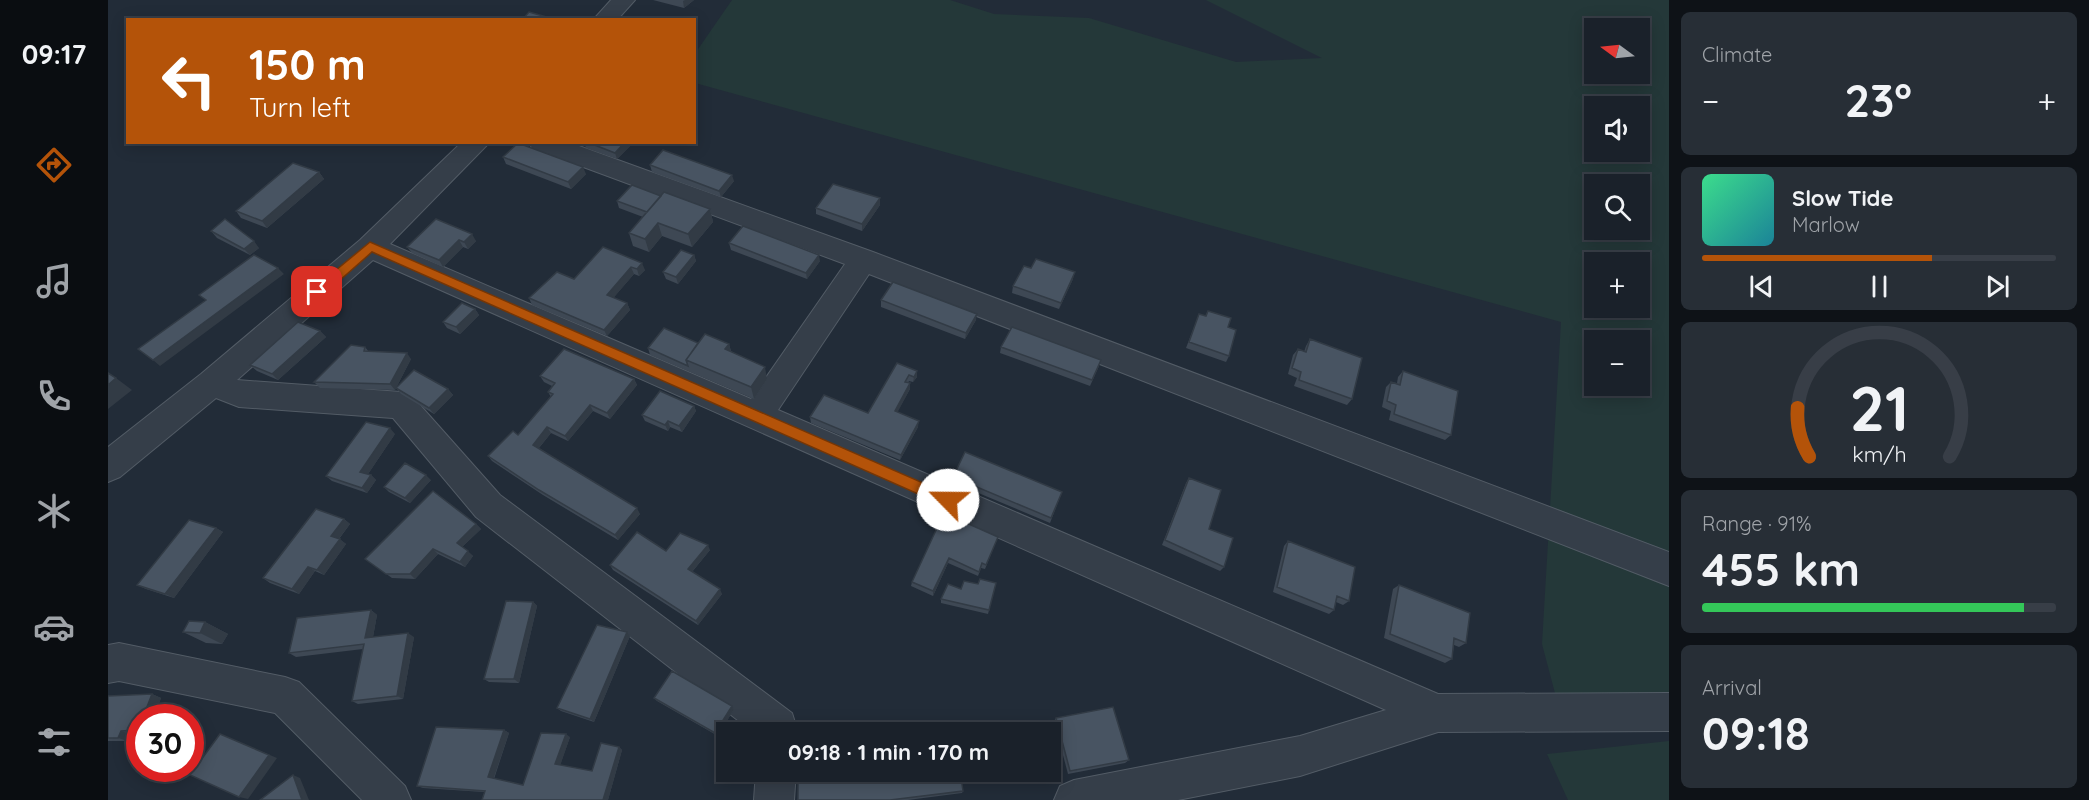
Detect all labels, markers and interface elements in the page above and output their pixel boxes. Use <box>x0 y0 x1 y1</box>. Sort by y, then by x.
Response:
north arrow <box>1584 18 1650 84</box>
map controls <box>1584 18 1650 396</box>
text: 09:17 <box>22 37 86 71</box>
text: 150 m <box>249 38 366 91</box>
icon: left <box>150 42 228 120</box>
text: Climate <box>1702 42 1772 67</box>
text: 23° <box>1845 72 1912 128</box>
text: − <box>1702 80 1719 121</box>
text: + <box>2037 80 2056 121</box>
text: Turn left <box>249 90 351 124</box>
button: sound <box>1584 96 1650 162</box>
icon: directions <box>33 144 75 186</box>
button: search <box>1584 174 1650 240</box>
text: Slow Tide <box>1792 184 1893 212</box>
text: Marlow <box>1792 212 1860 237</box>
button: + <box>1584 252 1650 318</box>
icon: music <box>33 260 75 302</box>
pin <box>291 266 342 317</box>
icon: previous <box>1745 270 1778 303</box>
icon: pause <box>1863 270 1896 303</box>
icon: next <box>1981 270 2014 303</box>
icon: arrive <box>300 275 333 308</box>
button: − <box>1584 330 1650 396</box>
text: 21 <box>1849 369 1909 447</box>
icon: phone <box>33 375 75 417</box>
text: km/h <box>1852 441 1906 467</box>
position arrow <box>916 468 980 532</box>
icon: climate <box>33 490 75 532</box>
text: Range · 91% <box>1702 511 1812 536</box>
text: 455 km <box>1702 541 1860 597</box>
icon: car <box>33 606 75 648</box>
text: Arrival <box>1702 675 1762 700</box>
speed limit sign: 30 <box>126 704 204 782</box>
text: 09:18 <box>1702 705 1810 761</box>
icon: filters <box>33 721 75 763</box>
text: 09:18 · 1 min · 170 m <box>788 738 989 766</box>

